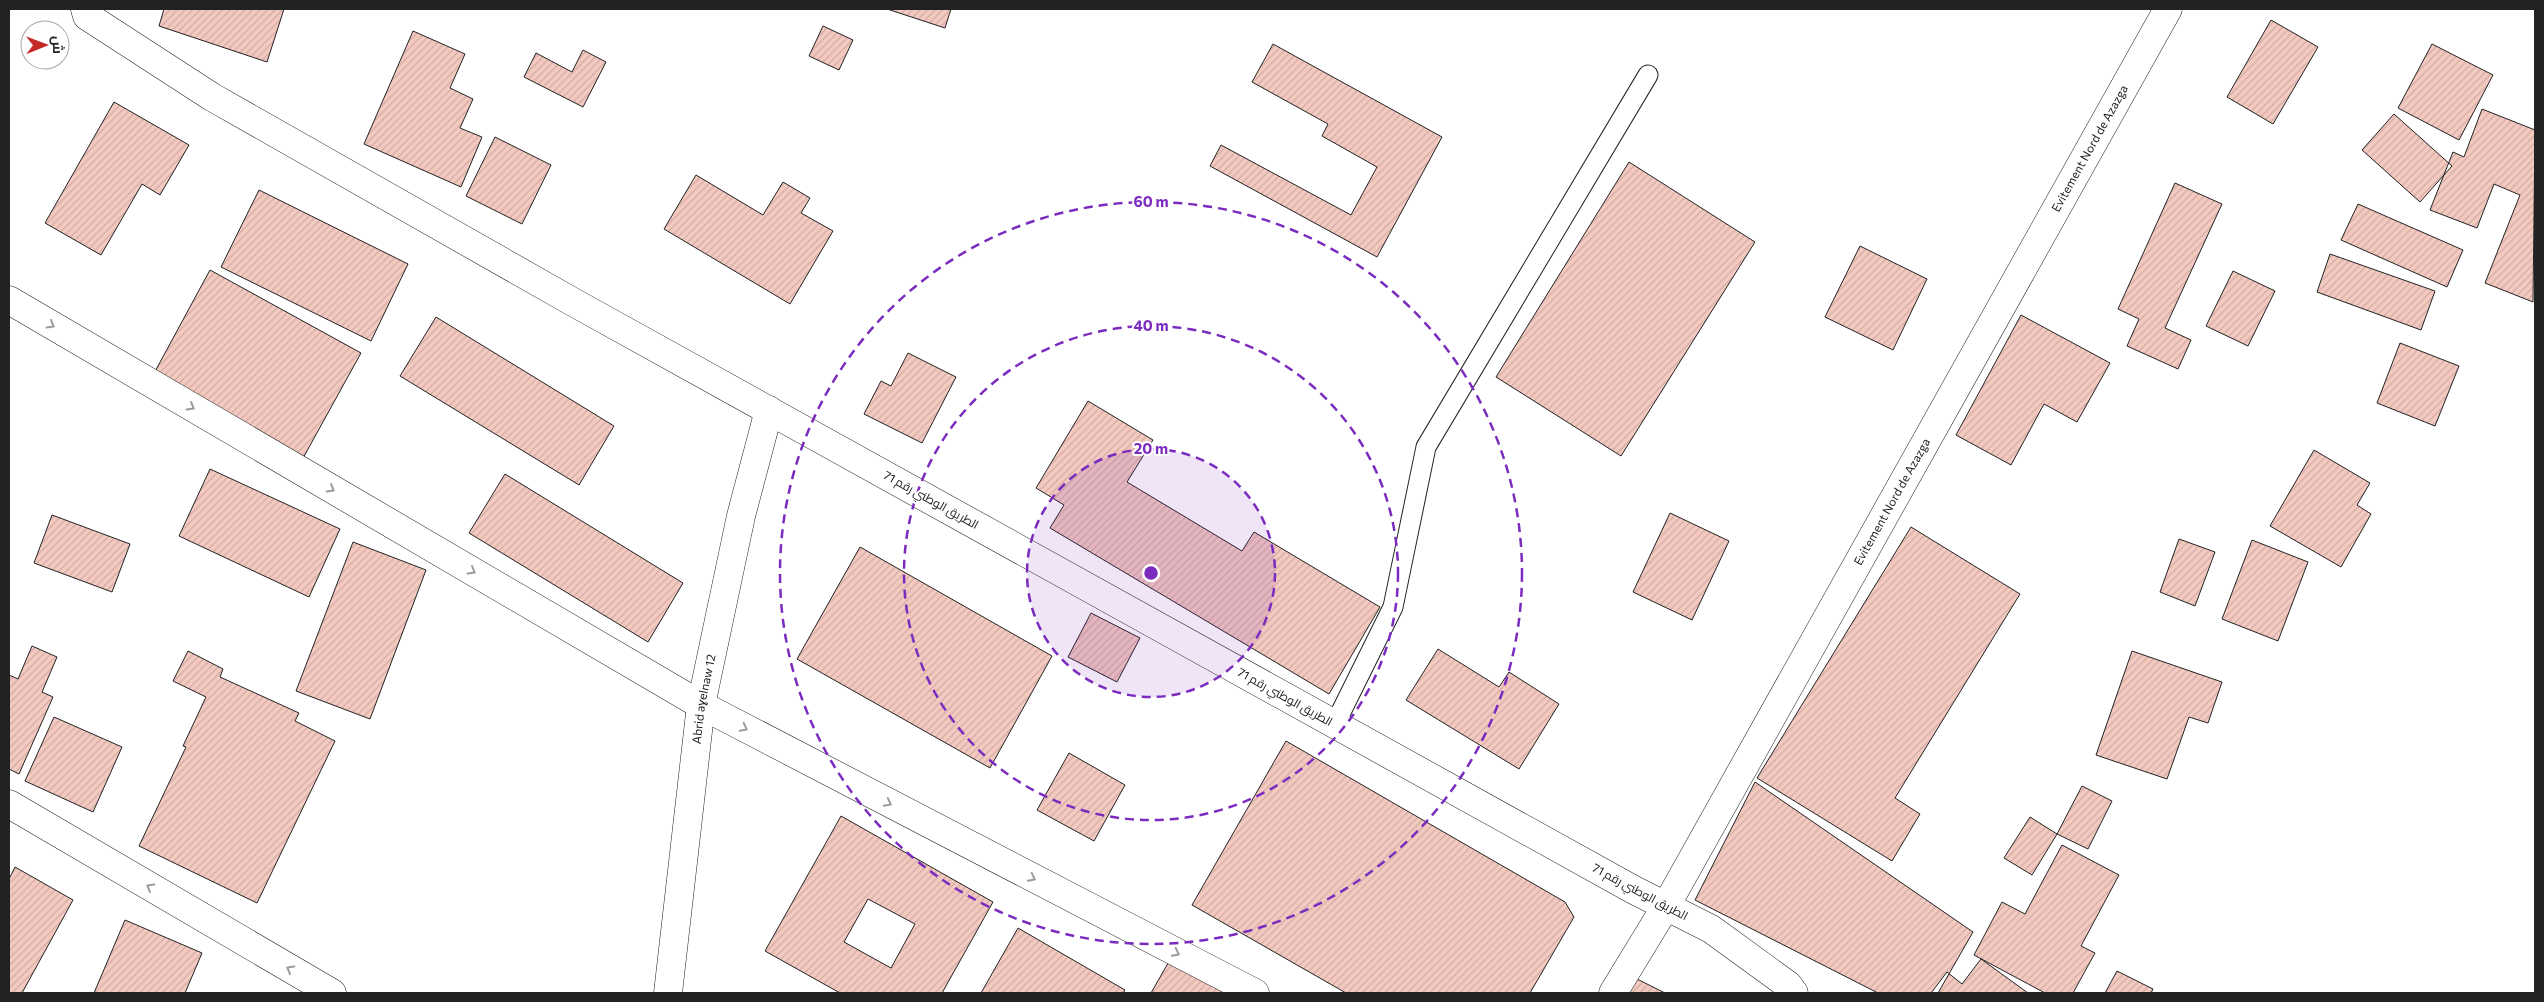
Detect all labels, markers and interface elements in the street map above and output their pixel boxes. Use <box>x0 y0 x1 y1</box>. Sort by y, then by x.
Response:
north arrow <box>20 20 70 70</box>
text: ش <box>49 36 67 54</box>
street label: Evitement Nord de Azazga <box>2048 82 2130 214</box>
text: 60 m <box>1133 192 1169 210</box>
text: 40 m <box>1133 316 1169 334</box>
one-way arrow <box>45 318 54 328</box>
one-way arrow <box>186 400 195 410</box>
street label: Evitement Nord de Azazga <box>1850 435 1932 567</box>
text: 20 m <box>1134 439 1168 457</box>
street label: الطريق الوطني رقم 71 <box>880 467 981 535</box>
one-way arrow <box>326 482 335 492</box>
centre of rings <box>1142 564 1160 582</box>
one-way arrow <box>466 565 475 575</box>
street label: Abrid aɣelnaw 12 <box>689 653 718 745</box>
street label: الطريق الوطني رقم 71 <box>1234 664 1335 732</box>
one-way arrow <box>739 722 748 732</box>
one-way arrow <box>883 797 892 807</box>
street label: الطريق الوطني رقم 71 <box>1588 860 1691 926</box>
one-way arrow <box>1027 871 1036 881</box>
one-way arrow <box>146 883 155 893</box>
one-way arrow <box>1171 946 1180 956</box>
one-way arrow <box>287 965 296 975</box>

